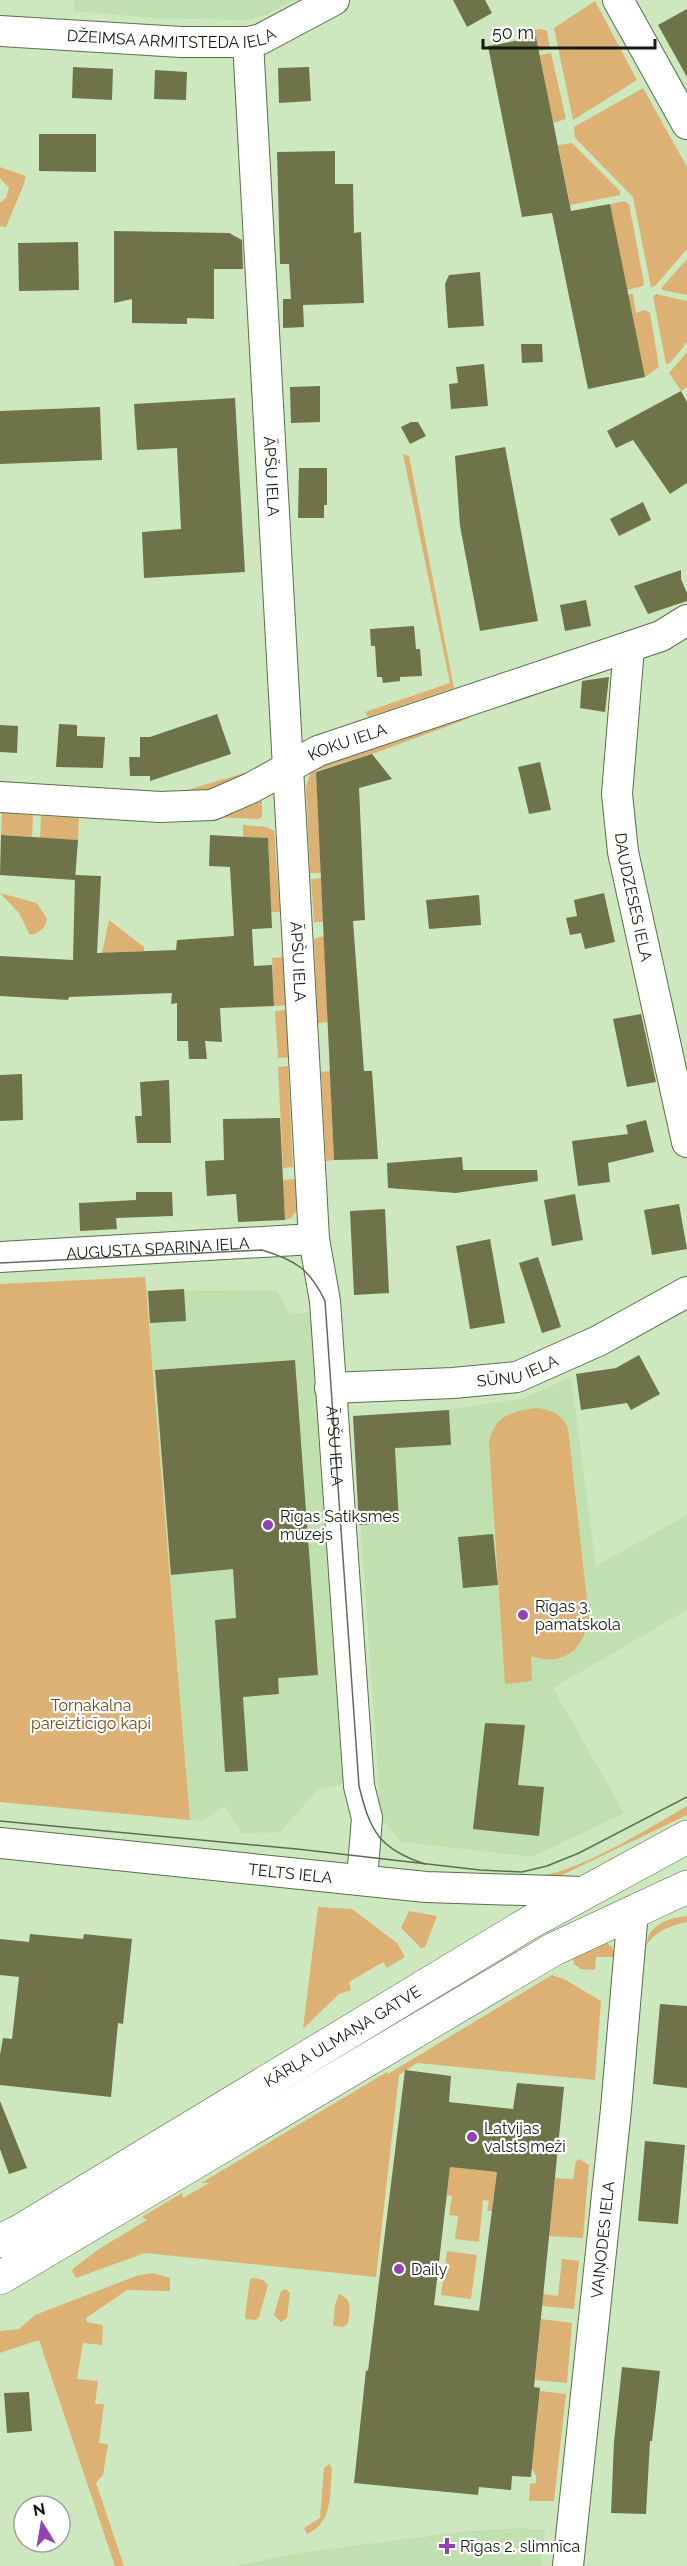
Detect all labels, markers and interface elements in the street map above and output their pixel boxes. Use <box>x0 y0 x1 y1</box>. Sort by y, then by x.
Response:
scale bar <box>483 12 656 50</box>
text: 50 m <box>492 22 534 43</box>
street label: DŽEIMSA ARMITSTEDA IELA <box>66 24 279 52</box>
street label: ĀPŠU IELA <box>260 436 283 517</box>
street label: KOKU IELA <box>304 720 389 765</box>
street label: DAUDZESES IELA <box>611 832 656 964</box>
street label: ĀPŠU IELA <box>287 921 310 1003</box>
street label: AUGUSTA SPARIŅA IELA <box>66 1234 250 1263</box>
street label: SŪNU IELA <box>476 1351 561 1391</box>
street label: ĀPŠU IELA <box>322 1405 347 1487</box>
place label: Rīgas Satiksmes muzejs <box>280 1507 400 1544</box>
marker: Rīgas Satiksmes muzejs <box>261 1518 275 1532</box>
place label: Rīgas 3. pamatskola <box>535 1597 621 1634</box>
marker: Rīgas 3. pamatskola <box>516 1608 530 1622</box>
park label: Torņakalna pareizticīgo kapi <box>31 1696 151 1733</box>
street label: TELTS IELA <box>247 1860 334 1887</box>
street label: KĀRĻA ULMAŅA GATVE <box>261 1982 425 2091</box>
place label: Latvijas valsts meži <box>484 2119 566 2156</box>
marker: Latvijas valsts meži <box>465 2130 479 2144</box>
street label: VAIŅODES IELA <box>587 2180 618 2299</box>
place label: Daily <box>411 2260 448 2279</box>
marker: Daily <box>392 2262 406 2276</box>
north arrow <box>12 2494 72 2554</box>
text: N <box>31 2499 47 2520</box>
marker: Rīgas 2. slimnīca <box>438 2537 456 2555</box>
place label: Rīgas 2. slimnīca <box>460 2537 580 2556</box>

